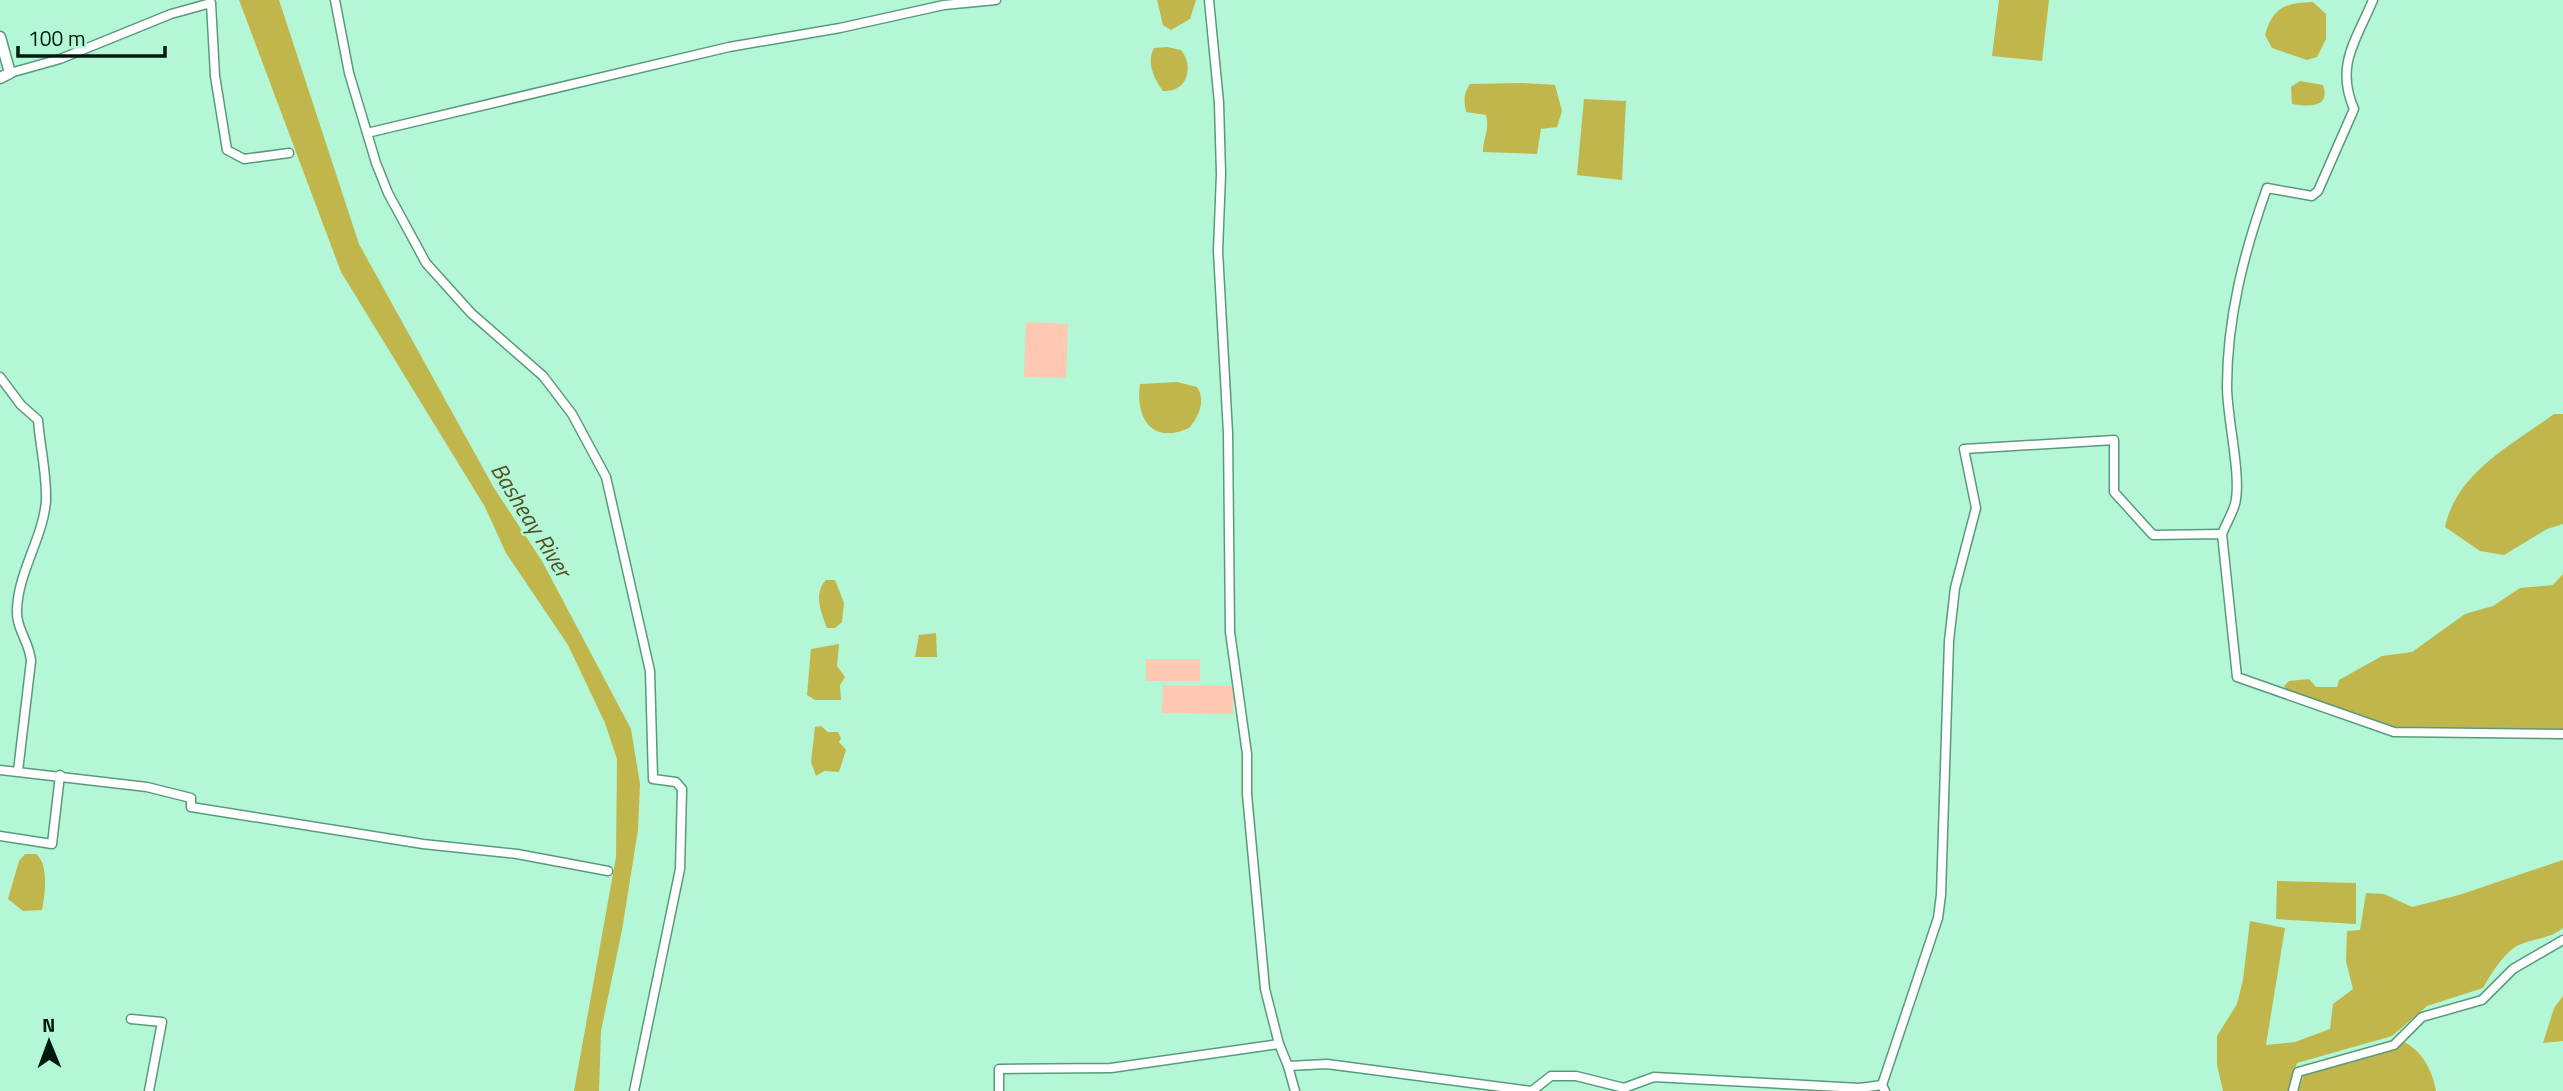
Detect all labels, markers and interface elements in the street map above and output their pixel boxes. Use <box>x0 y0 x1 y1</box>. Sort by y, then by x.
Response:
scale bar <box>18 14 164 58</box>
text: 100 m <box>28 22 85 54</box>
water label: Basheay River <box>482 456 582 586</box>
north arrow <box>14 1007 84 1077</box>
text: N <box>42 1010 56 1039</box>

